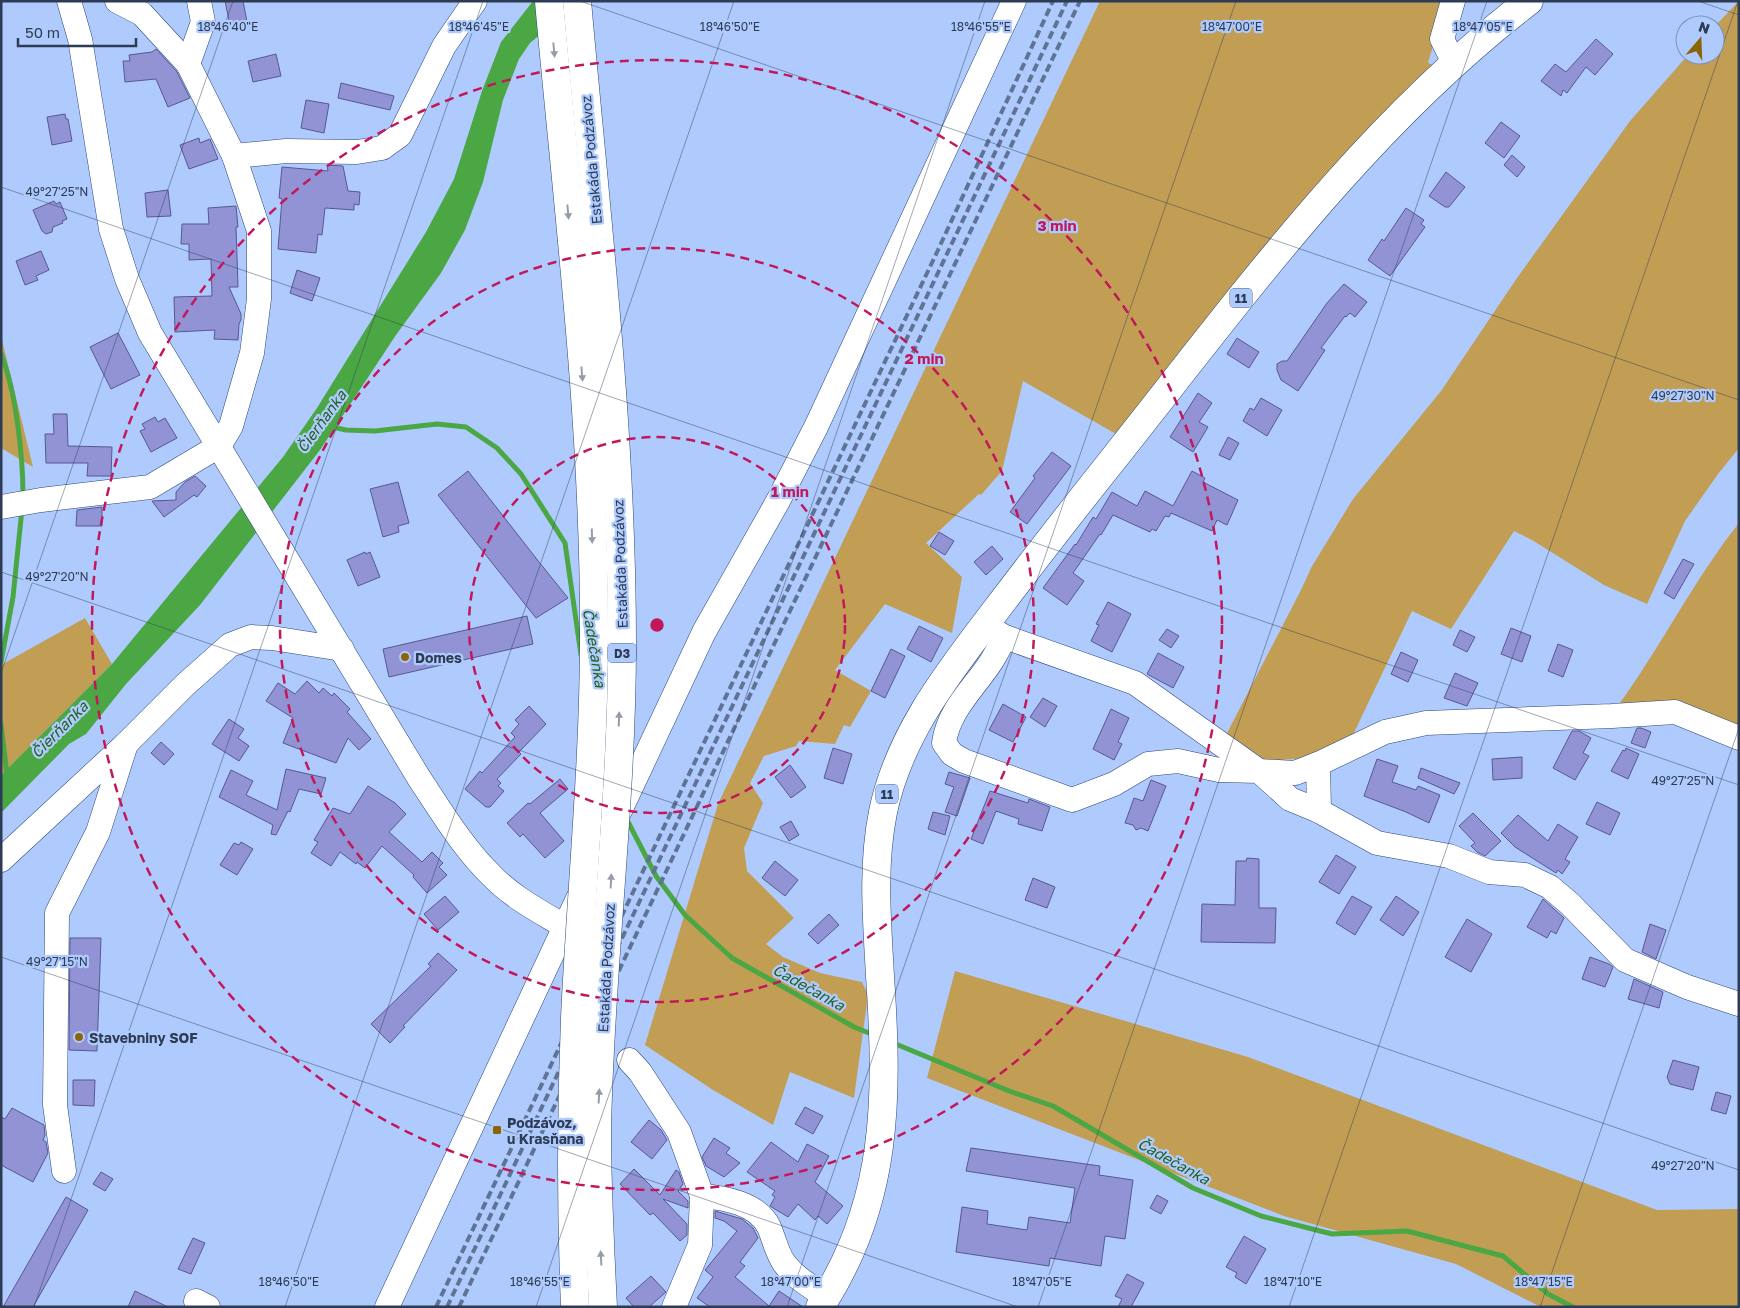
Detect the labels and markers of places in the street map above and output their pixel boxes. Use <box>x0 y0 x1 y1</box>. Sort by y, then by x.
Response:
centre of rings <box>648 616 666 634</box>
place label: Domes <box>415 649 462 666</box>
marker: Domes <box>399 651 411 663</box>
place label: Stavebniny SOF <box>89 1029 198 1046</box>
marker: Stavebniny SOF <box>73 1031 85 1043</box>
place label: Podzávoz, u Krasňana <box>507 1114 583 1147</box>
marker: Podzávoz, u Krasňana <box>491 1124 503 1136</box>

